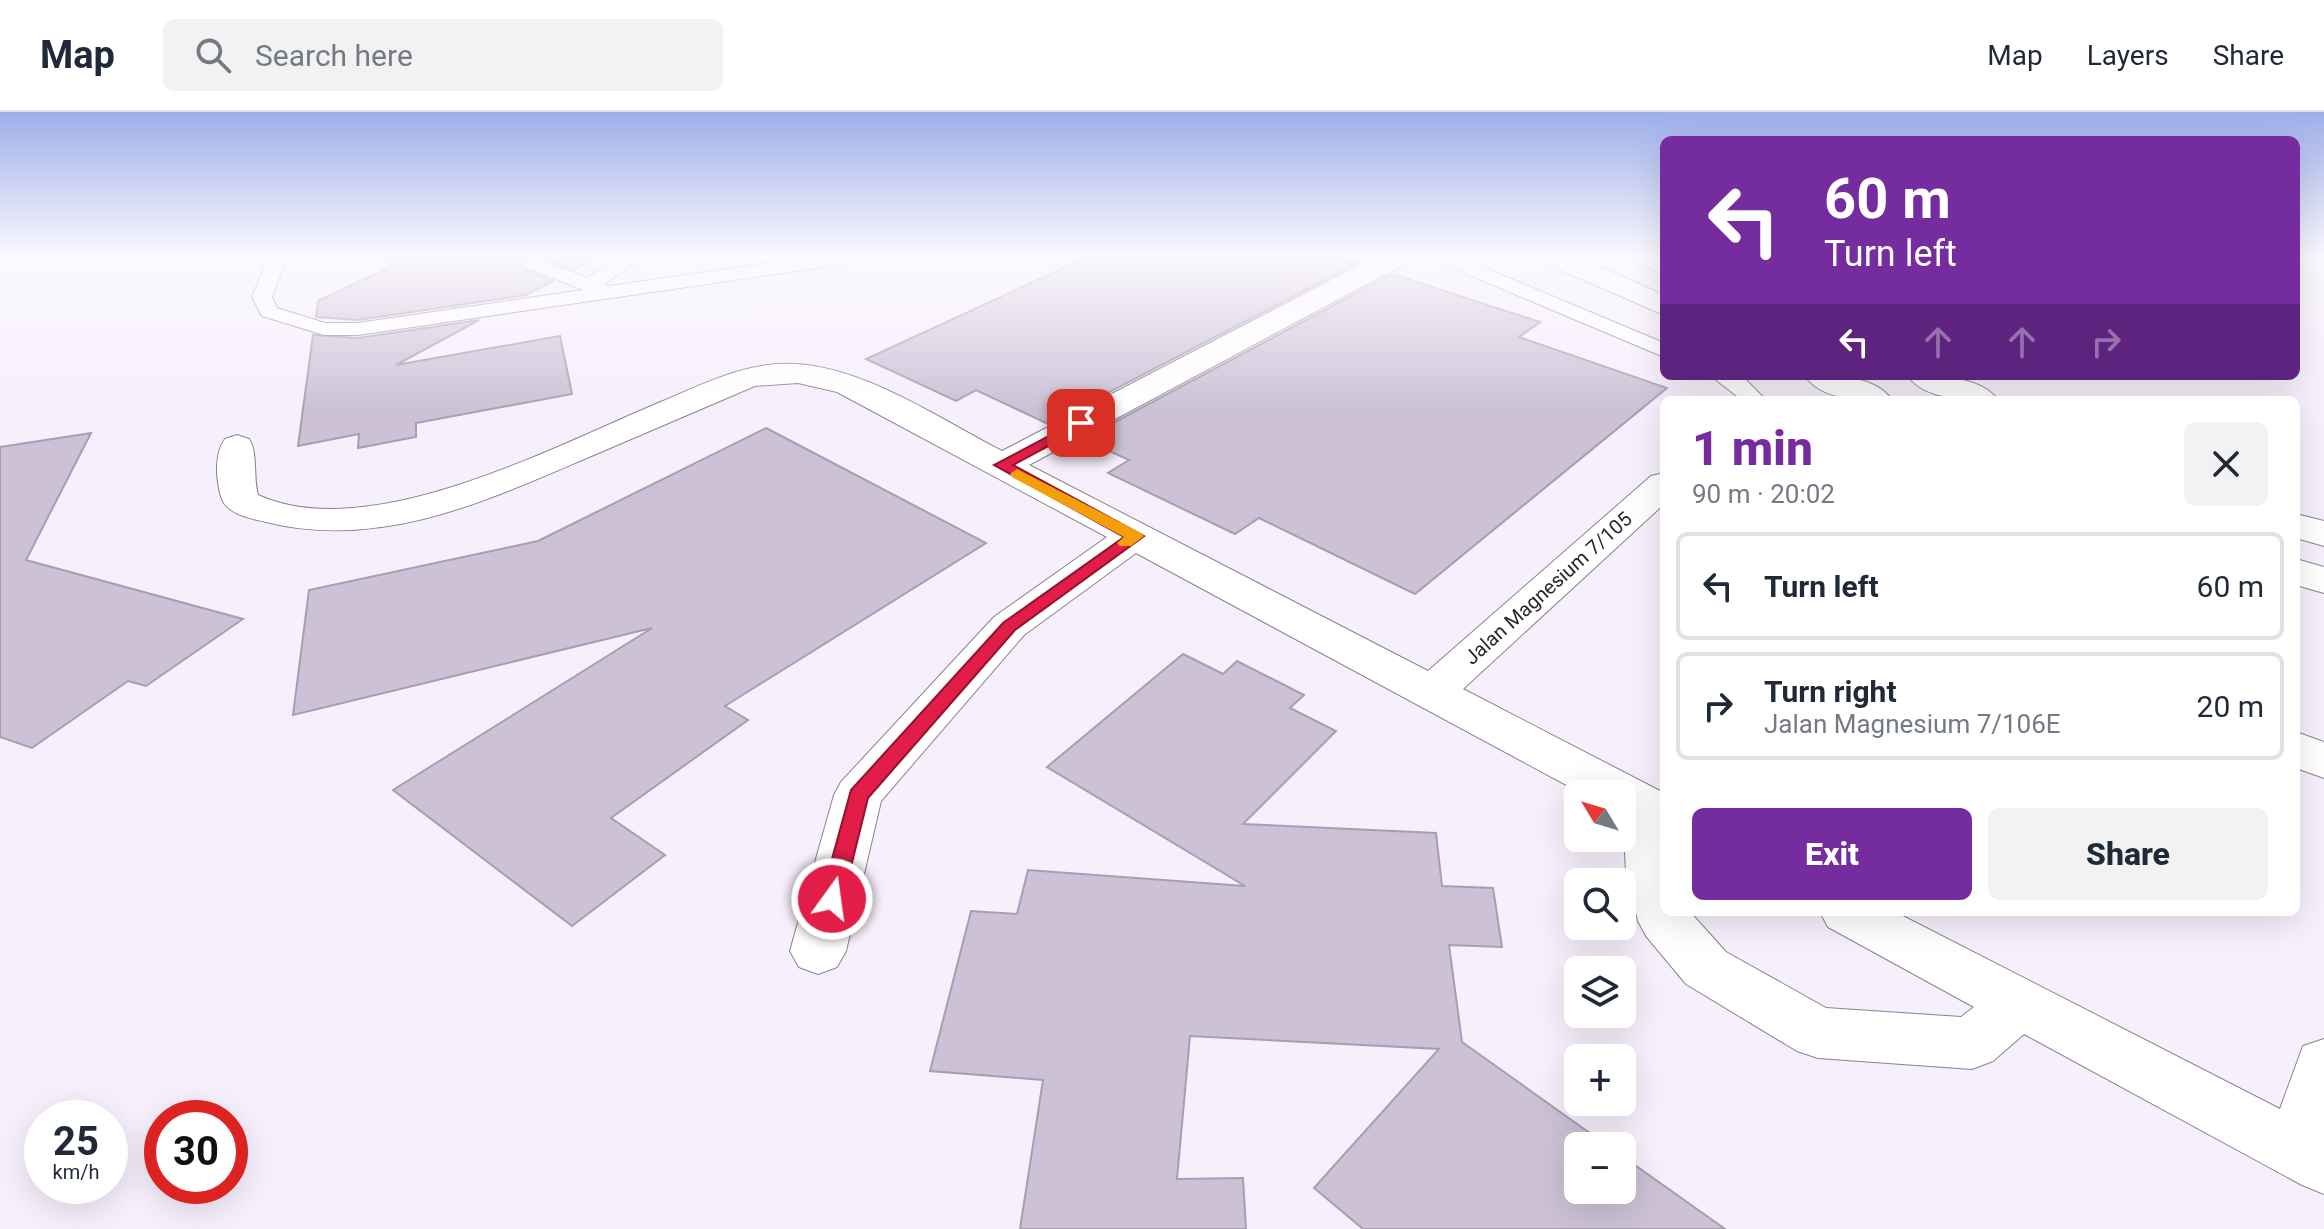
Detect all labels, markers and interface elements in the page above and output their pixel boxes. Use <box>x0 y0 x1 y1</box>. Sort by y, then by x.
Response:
search box <box>163 19 723 91</box>
text: Map <box>40 33 115 77</box>
icon: search <box>191 33 235 77</box>
text: Search here <box>255 38 413 73</box>
text: Map <box>1987 39 2043 72</box>
text: Layers <box>2087 39 2169 72</box>
text: Share <box>2213 39 2284 72</box>
text: 60 m <box>1824 166 1951 232</box>
icon: left <box>1692 168 1796 272</box>
text: Turn left <box>1824 233 1957 275</box>
icon: left <box>1832 320 1876 364</box>
icon: ahead <box>1916 320 1960 364</box>
icon: ahead <box>2000 320 2044 364</box>
icon: right <box>2084 320 2128 364</box>
pin <box>1047 389 1115 457</box>
icon: arrive <box>1059 401 1103 445</box>
text: 1 min <box>1692 420 1813 477</box>
button: close <box>2184 422 2268 506</box>
text: 90 m · 20:02 <box>1692 479 1835 509</box>
street label: Jalan Magnesium 7/105 <box>1459 507 1637 669</box>
icon: left <box>1696 564 1740 608</box>
text: Turn left <box>1764 569 1879 604</box>
text: 60 m <box>2197 569 2264 604</box>
text: Turn right <box>1764 674 1897 709</box>
icon: right <box>1696 684 1740 728</box>
text: 20 m <box>2197 689 2264 724</box>
text: Jalan Magnesium 7/106E <box>1764 709 2061 739</box>
north arrow <box>1564 780 1636 852</box>
map controls <box>1564 780 1636 1204</box>
button: Exit <box>1692 808 1972 900</box>
button: Share <box>1988 808 2268 900</box>
position arrow <box>790 857 874 941</box>
button: search <box>1564 868 1636 940</box>
button: layers <box>1564 956 1636 1028</box>
button: + <box>1564 1044 1636 1116</box>
speed limit sign: 30 <box>144 1100 248 1204</box>
text: 25 <box>53 1118 99 1165</box>
button: − <box>1564 1132 1636 1204</box>
text: km/h <box>53 1160 99 1184</box>

